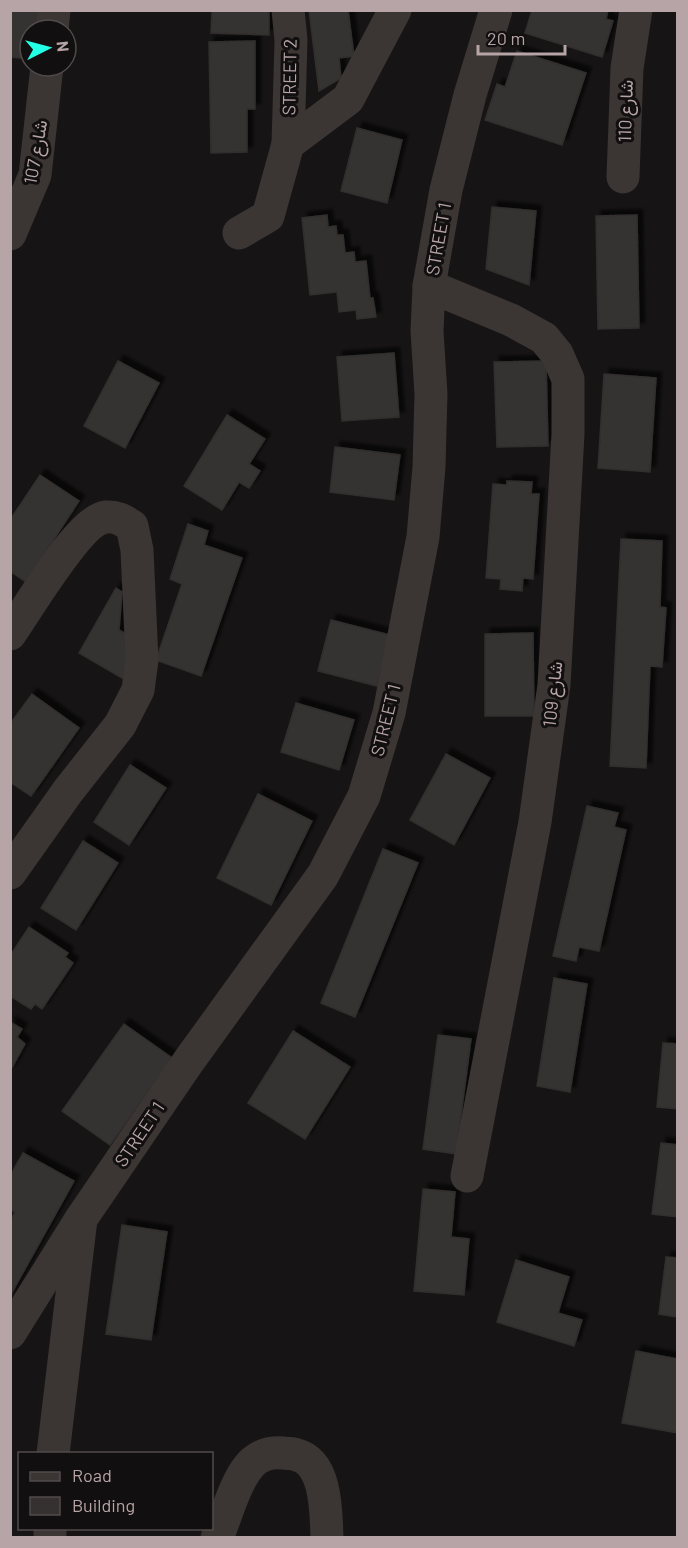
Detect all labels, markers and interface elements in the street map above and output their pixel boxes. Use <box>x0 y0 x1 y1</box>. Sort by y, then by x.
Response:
north arrow <box>18 18 78 78</box>
scale bar <box>478 18 565 56</box>
text: 20 m <box>487 27 525 49</box>
street label: STREET 2 <box>277 38 301 116</box>
text: N <box>53 40 73 53</box>
street label: شارع 110 <box>613 79 639 143</box>
street label: شارع 107 <box>19 118 53 186</box>
street label: STREET 1 <box>421 201 455 277</box>
street label: شارع 109 <box>538 660 568 728</box>
street label: STREET 1 <box>365 682 405 758</box>
street label: STREET 1 <box>109 1097 169 1171</box>
legend <box>18 1452 213 1530</box>
text: Road <box>72 1464 112 1486</box>
text: Building <box>72 1494 135 1516</box>

